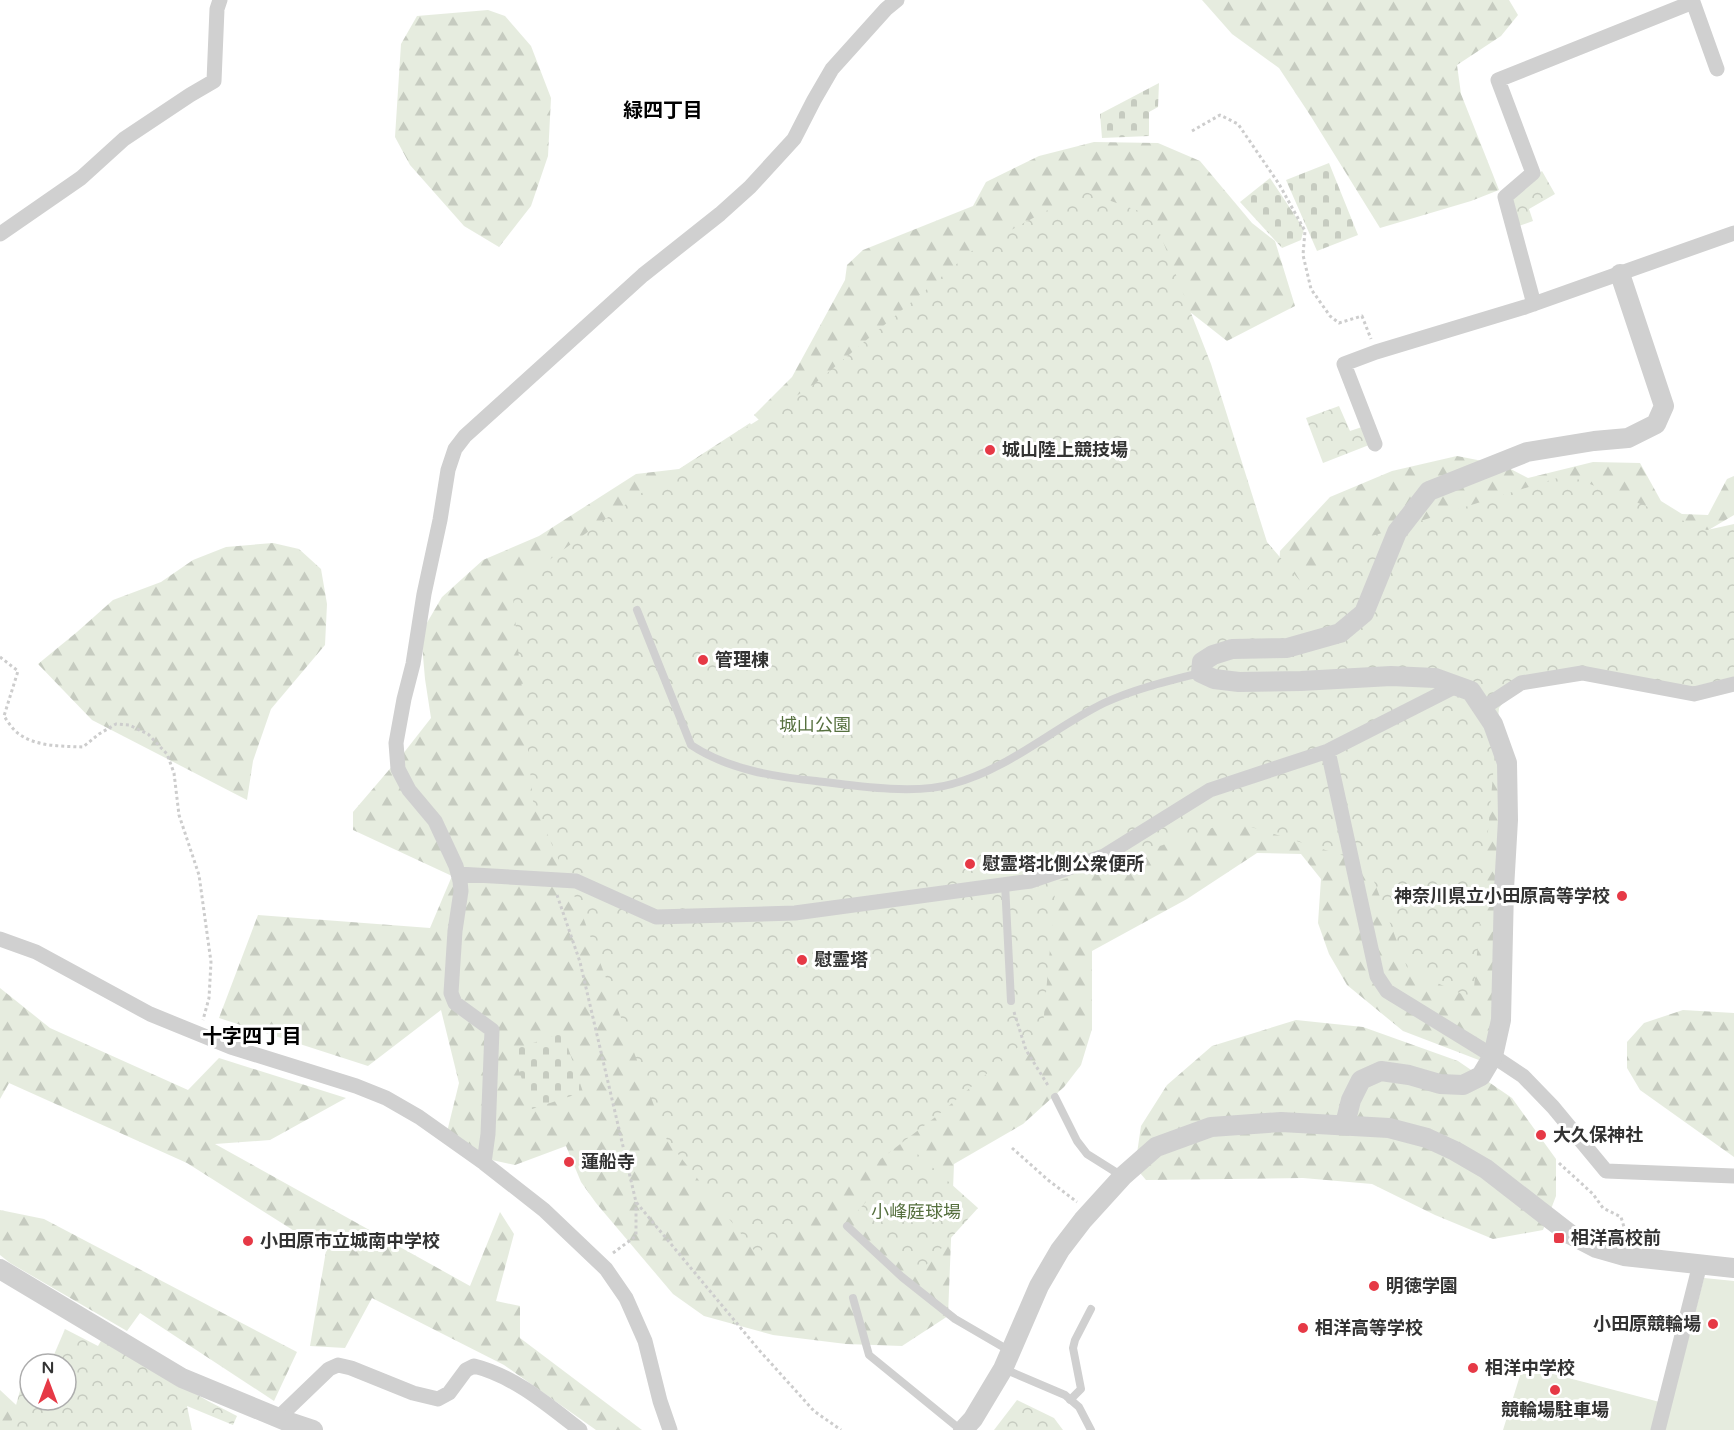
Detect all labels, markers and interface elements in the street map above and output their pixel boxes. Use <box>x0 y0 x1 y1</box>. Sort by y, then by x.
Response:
district label: 緑四丁目 <box>623 99 703 123</box>
place label: 城山陸上競技場 <box>1002 439 1128 461</box>
marker: 城山陸上競技場 <box>983 443 997 457</box>
place label: 管理棟 <box>715 649 769 671</box>
marker: 管理棟 <box>696 653 710 667</box>
park label: 城山公園 <box>779 714 851 736</box>
place label: 慰霊塔北側公衆便所 <box>982 853 1144 875</box>
marker: 慰霊塔北側公衆便所 <box>963 857 977 871</box>
place label: 神奈川県立小田原高等学校 <box>1394 885 1610 907</box>
marker: 神奈川県立小田原高等学校 <box>1615 889 1629 903</box>
place label: 慰霊塔 <box>814 949 868 971</box>
marker: 慰霊塔 <box>795 953 809 967</box>
district label: 十字四丁目 <box>202 1025 302 1049</box>
place label: 大久保神社 <box>1553 1124 1643 1146</box>
marker: 大久保神社 <box>1534 1128 1548 1142</box>
place label: 蓮船寺 <box>581 1151 635 1173</box>
marker: 蓮船寺 <box>562 1155 576 1169</box>
park label: 小峰庭球場 <box>871 1201 961 1223</box>
place label: 相洋高校前 <box>1571 1227 1661 1249</box>
place label: 小田原市立城南中学校 <box>260 1230 440 1252</box>
marker: 相洋高校前 <box>1552 1231 1566 1245</box>
marker: 小田原市立城南中学校 <box>241 1234 255 1248</box>
place label: 明徳学園 <box>1386 1275 1458 1297</box>
marker: 明徳学園 <box>1367 1279 1381 1293</box>
place label: 小田原競輪場 <box>1593 1313 1701 1335</box>
place label: 相洋高等学校 <box>1315 1317 1423 1339</box>
marker: 小田原競輪場 <box>1706 1317 1720 1331</box>
marker: 相洋高等学校 <box>1296 1321 1310 1335</box>
north arrow <box>18 1352 78 1412</box>
place label: 相洋中学校 <box>1485 1357 1575 1379</box>
text: N <box>42 1358 54 1378</box>
marker: 相洋中学校 <box>1466 1361 1480 1375</box>
marker: 競輪場駐車場 <box>1548 1383 1562 1397</box>
place label: 競輪場駐車場 <box>1501 1399 1609 1421</box>

